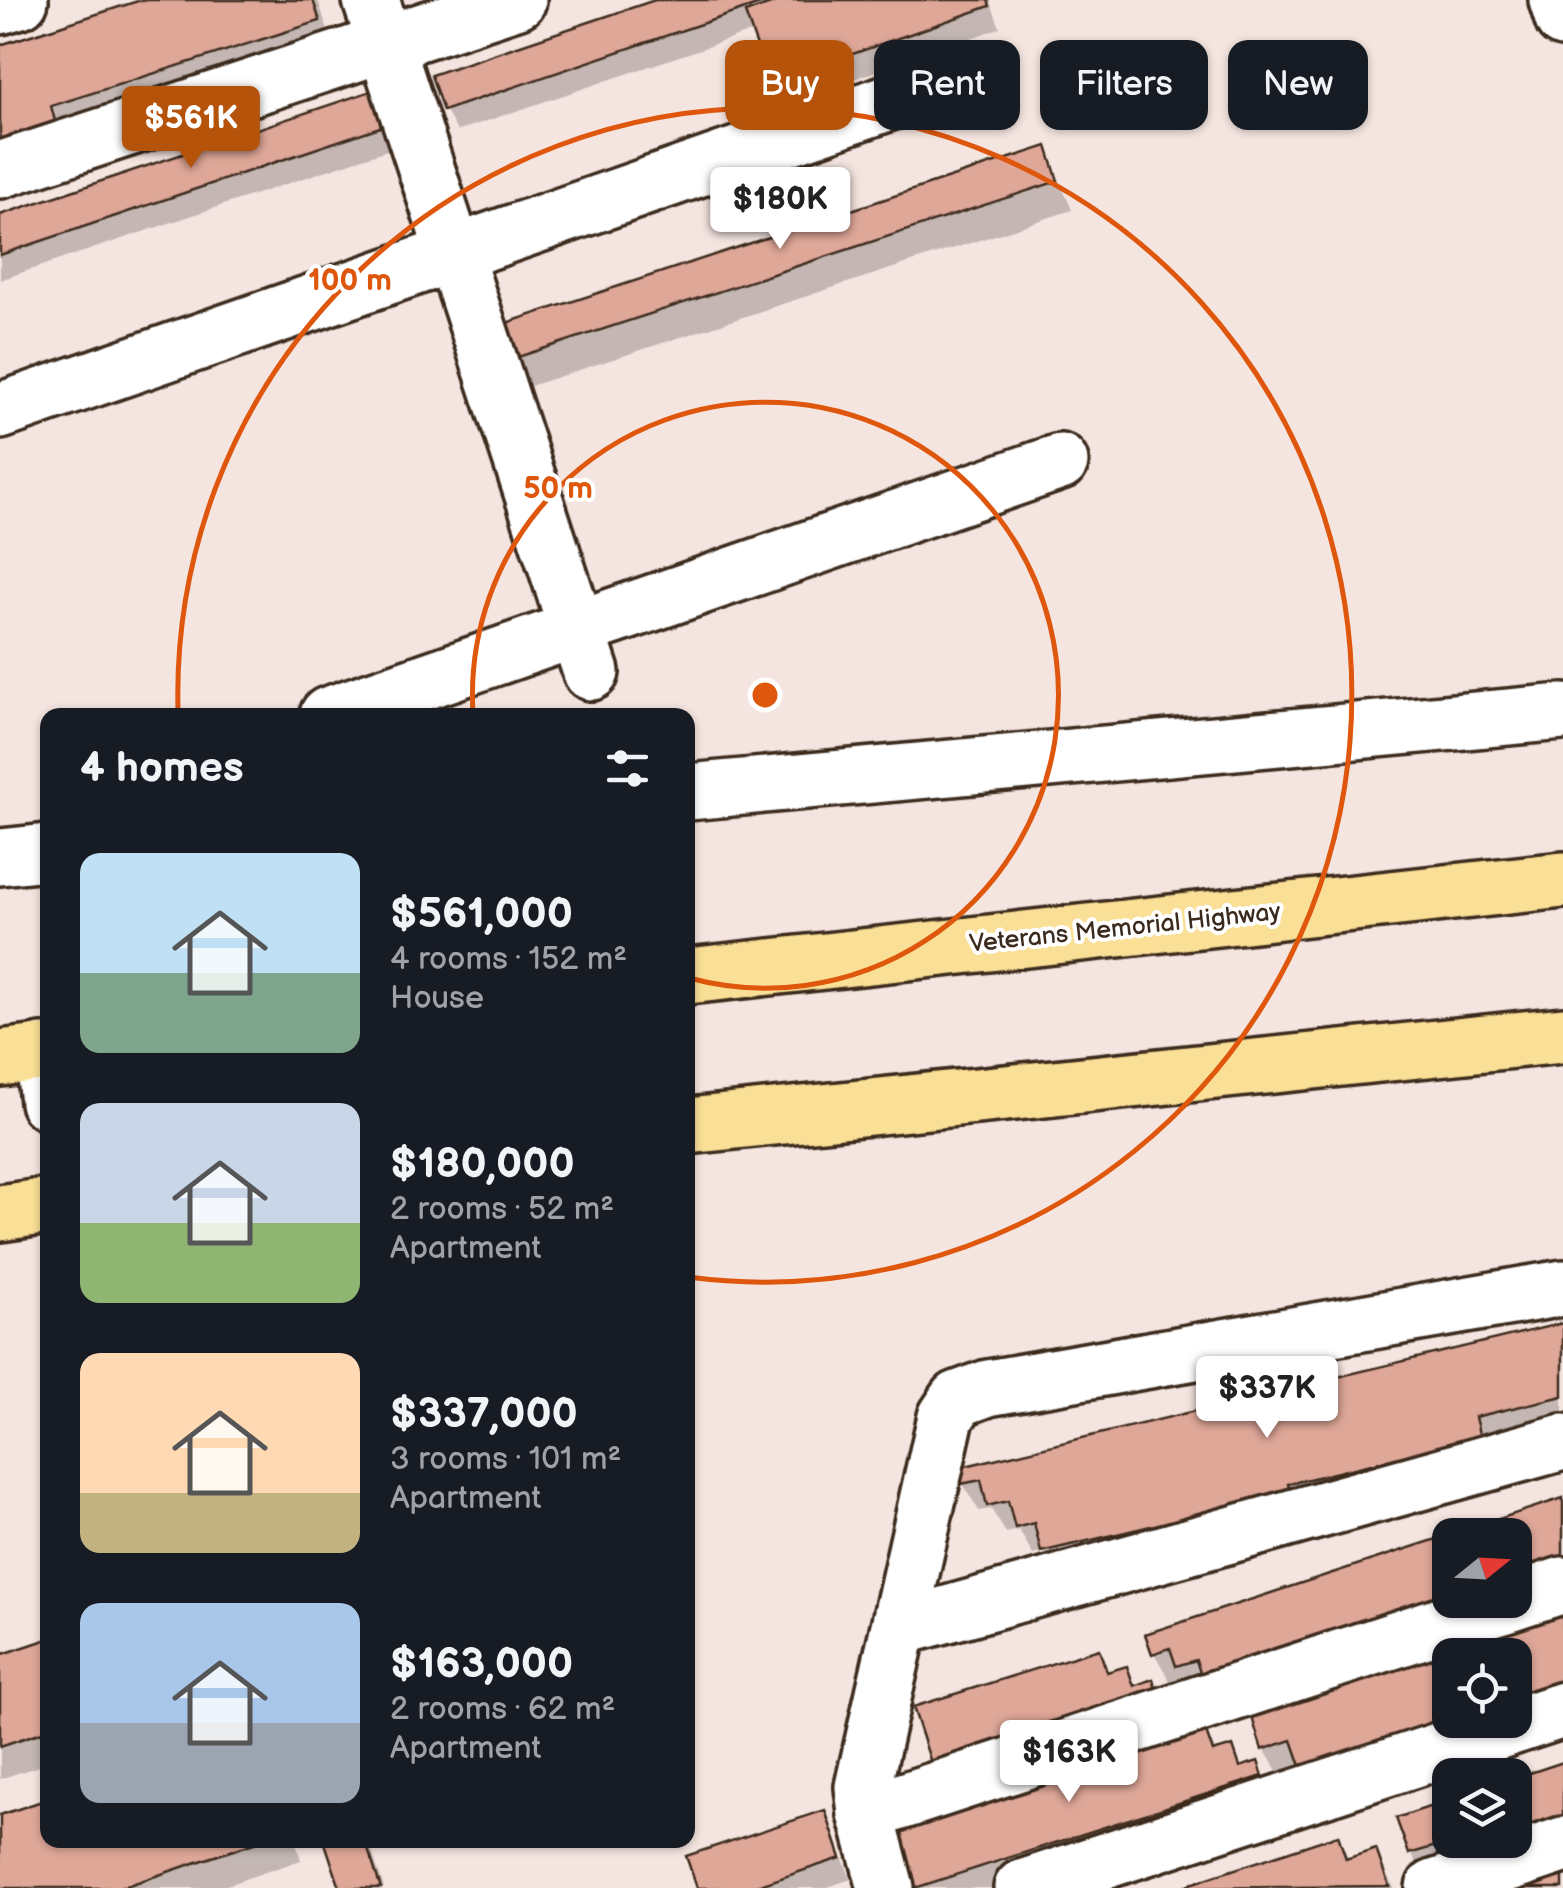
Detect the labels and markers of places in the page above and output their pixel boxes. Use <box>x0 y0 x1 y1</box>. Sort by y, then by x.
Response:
pin: $561K <box>121 86 261 171</box>
pin: $180K <box>710 167 850 252</box>
centre of rings <box>747 677 783 713</box>
pin: $337K <box>1197 1356 1337 1441</box>
pin: $163K <box>999 1720 1139 1805</box>

